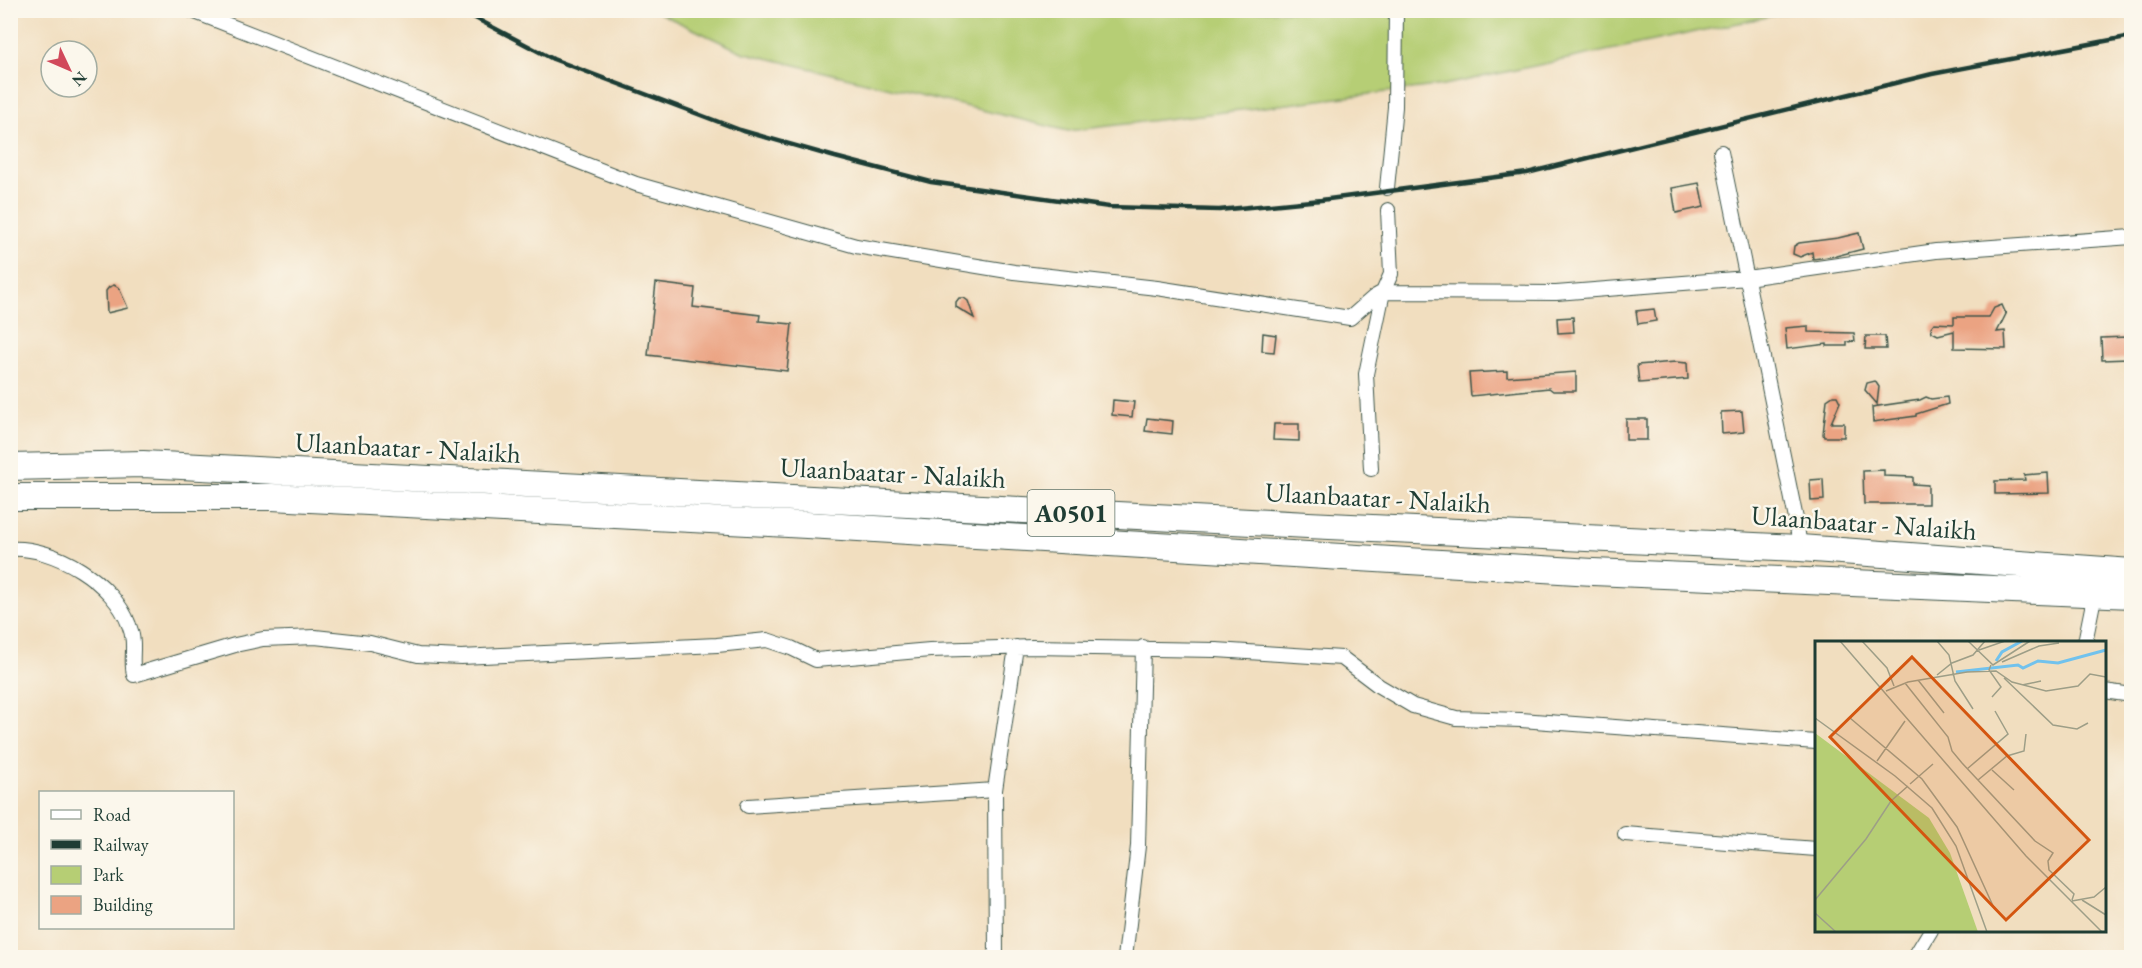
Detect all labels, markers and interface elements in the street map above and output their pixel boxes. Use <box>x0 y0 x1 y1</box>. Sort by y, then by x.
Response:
north arrow <box>39 39 99 99</box>
text: N <box>67 67 91 91</box>
street label: Ulaanbaatar - Nalaikh <box>294 424 522 471</box>
street label: Ulaanbaatar - Nalaikh <box>779 449 1007 496</box>
street label: Ulaanbaatar - Nalaikh <box>1264 474 1492 521</box>
road number: A0501 <box>1028 490 1114 536</box>
street label: Ulaanbaatar - Nalaikh <box>1750 497 1978 548</box>
inset map <box>1815 641 2106 932</box>
legend <box>39 791 234 929</box>
text: Road <box>93 803 132 826</box>
text: Railway <box>93 833 149 856</box>
text: Park <box>93 863 124 886</box>
text: Building <box>93 893 153 916</box>

